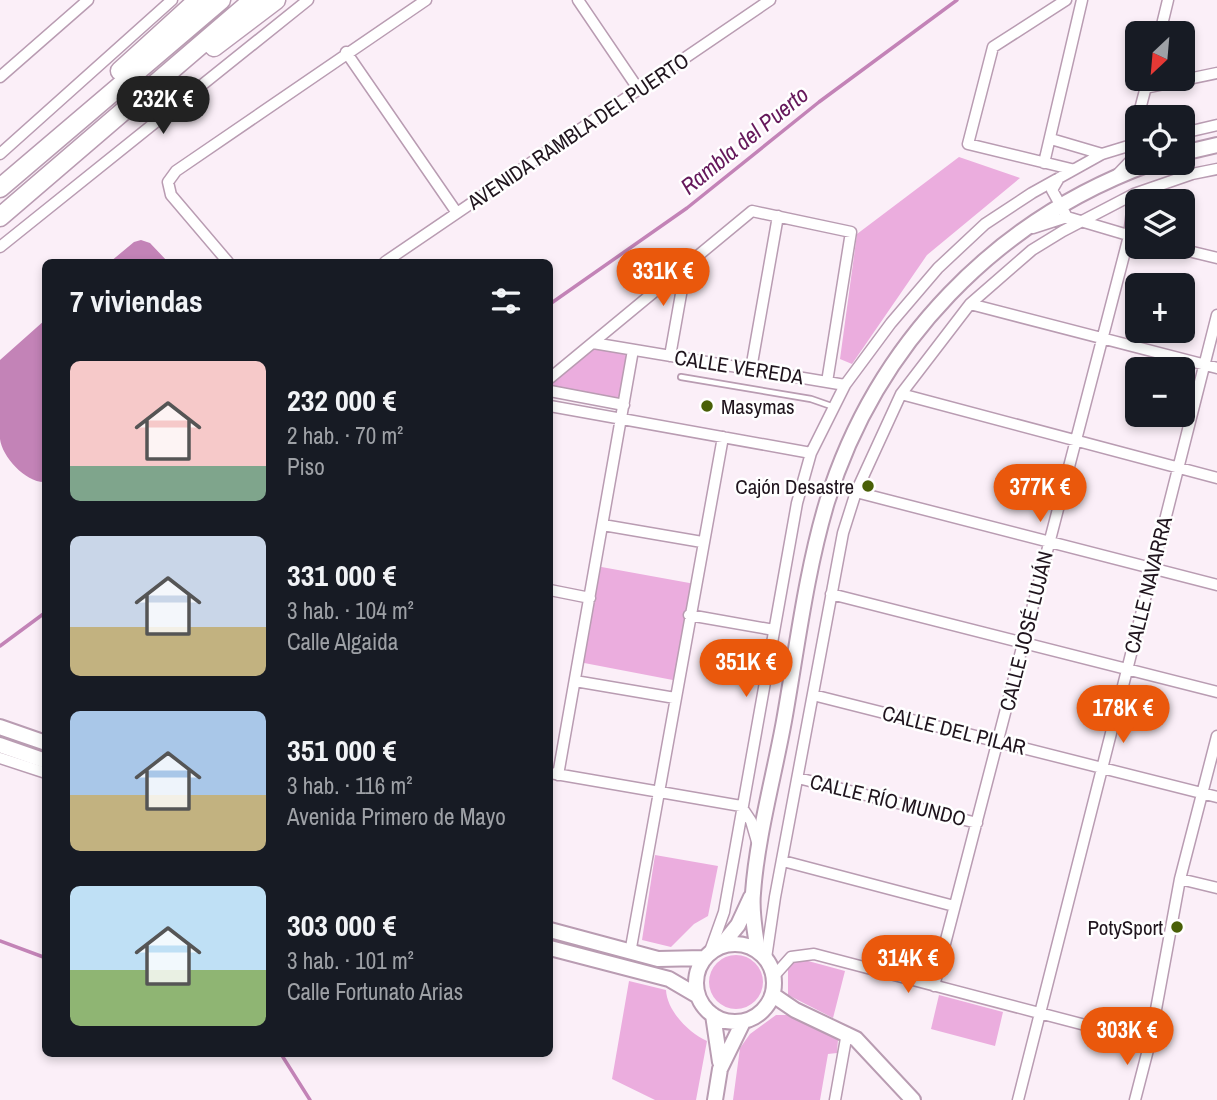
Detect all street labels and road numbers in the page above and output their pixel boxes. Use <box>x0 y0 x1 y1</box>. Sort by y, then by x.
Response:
street label: AVENIDA RAMBLA DEL PUERTO <box>461 46 695 217</box>
street label: CALLE VEREDA <box>672 342 806 392</box>
street label: CALLE NAVARRA <box>1117 513 1179 656</box>
street label: CALLE JOSÉ LUJÁN <box>992 548 1060 714</box>
street label: CALLE DEL PILAR <box>879 698 1029 762</box>
street label: CALLE RÍO MUNDO <box>807 767 969 833</box>

